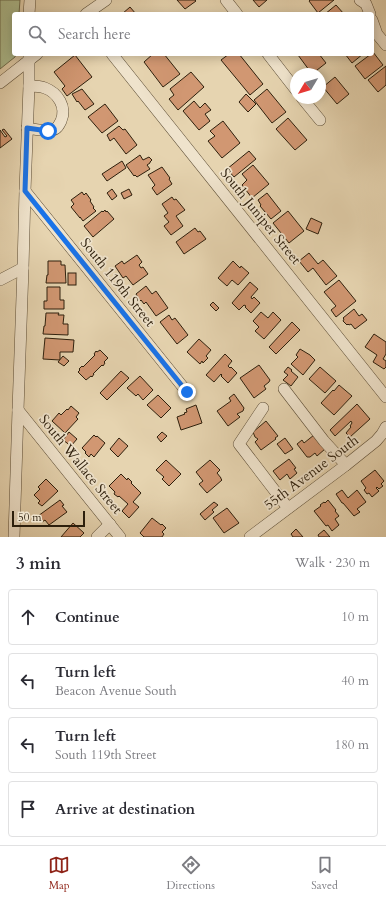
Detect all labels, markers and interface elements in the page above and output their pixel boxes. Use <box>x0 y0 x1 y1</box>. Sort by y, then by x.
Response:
search box <box>12 12 374 56</box>
icon: search <box>26 23 48 45</box>
text: Search here <box>58 24 131 44</box>
north arrow <box>290 68 326 104</box>
route start <box>39 122 57 140</box>
street label: South Juniper Street <box>216 164 306 269</box>
street label: South 119th Street <box>76 234 160 331</box>
route end <box>178 383 196 401</box>
street label: South Wallace Street <box>35 411 127 519</box>
street label: 55th Avenue South <box>260 430 363 514</box>
scale bar <box>12 509 85 528</box>
text: 50 m <box>18 510 42 525</box>
text: 3 min <box>16 552 61 575</box>
text: Walk · 230 m <box>295 554 370 572</box>
icon: ahead <box>17 606 39 628</box>
text: Continue <box>55 607 120 627</box>
text: 10 m <box>341 608 369 626</box>
text: Turn left <box>55 662 116 682</box>
icon: left <box>17 670 39 692</box>
text: 40 m <box>341 672 369 690</box>
text: Beacon Avenue South <box>55 682 177 700</box>
text: Turn left <box>55 726 116 746</box>
icon: left <box>17 734 39 756</box>
text: 180 m <box>335 736 369 754</box>
text: South 119th Street <box>55 746 156 764</box>
icon: arrive <box>17 798 39 820</box>
text: Arrive at destination <box>55 799 195 819</box>
tab: Map <box>48 854 70 893</box>
tab: Directions <box>166 854 215 893</box>
tab: Saved <box>311 854 338 893</box>

